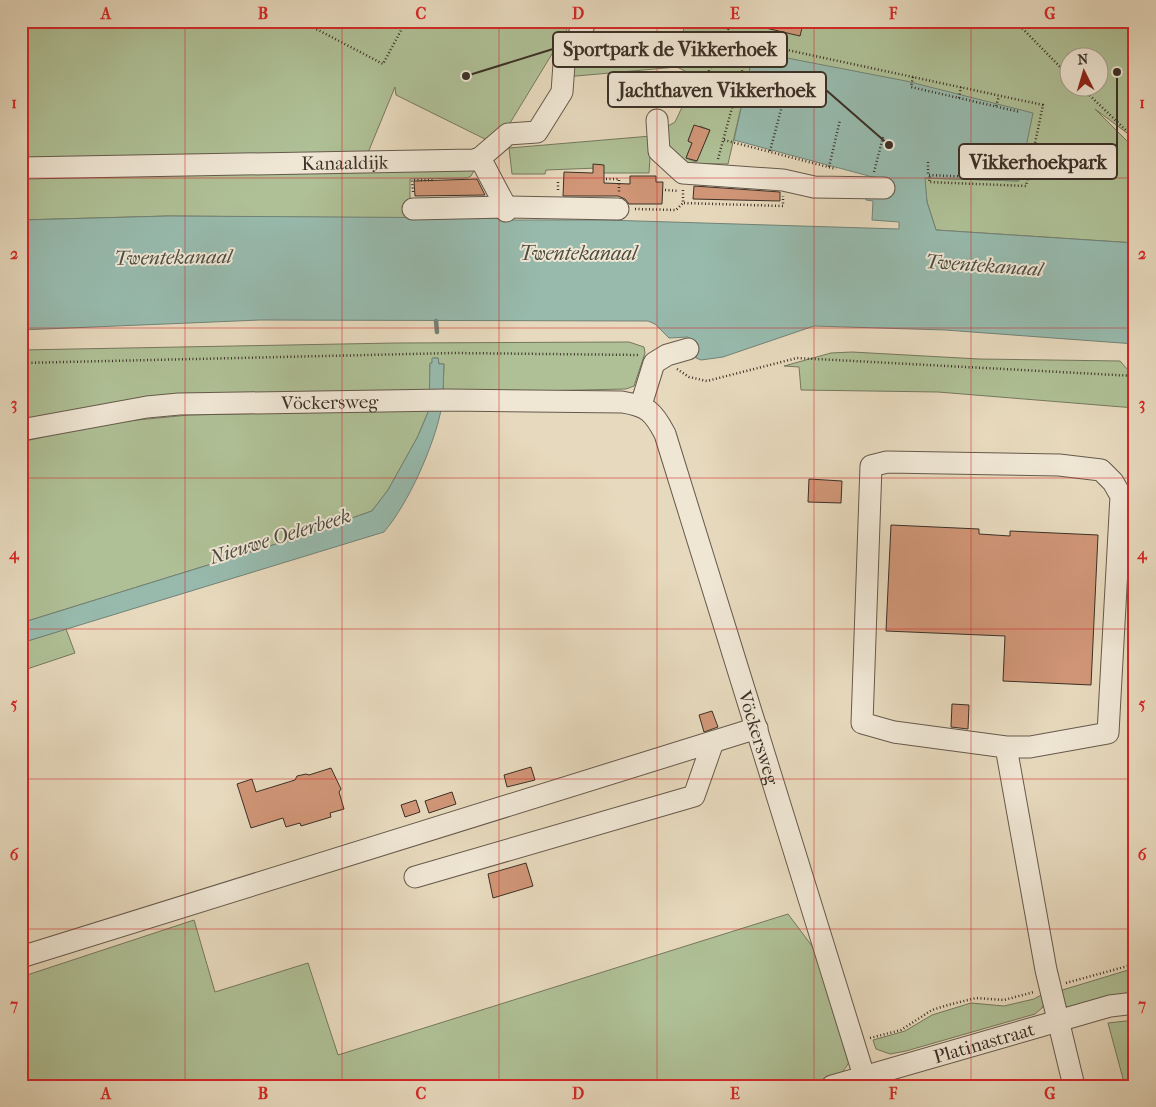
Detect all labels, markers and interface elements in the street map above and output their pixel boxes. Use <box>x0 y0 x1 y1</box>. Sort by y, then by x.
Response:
text: A <box>100 4 112 23</box>
text: B <box>258 4 268 23</box>
text: C <box>416 4 427 23</box>
text: D <box>572 4 584 23</box>
text: E <box>730 4 740 23</box>
text: F <box>888 4 898 23</box>
text: G <box>1044 4 1056 23</box>
callout: Sportpark de Vikkerhoek <box>553 32 787 67</box>
text: Sportpark de Vikkerhoek <box>563 38 778 61</box>
north arrow <box>1058 48 1108 98</box>
text: N <box>1077 51 1089 68</box>
callout: Jachthaven Vikkerhoek <box>608 72 826 107</box>
text: Jachthaven Vikkerhoek <box>616 79 817 102</box>
text: 1 <box>11 93 17 112</box>
text: 1 <box>1139 93 1145 112</box>
callout: Vikkerhoekpark <box>959 144 1117 179</box>
text: Vikkerhoekpark <box>968 151 1107 174</box>
street label: Kanaaldijk <box>301 152 389 175</box>
water label: Twentekanaal <box>519 242 639 265</box>
text: 2 <box>10 244 18 263</box>
text: 2 <box>1138 244 1146 263</box>
water label: Twentekanaal <box>114 245 234 270</box>
water label: Twentekanaal <box>924 250 1046 281</box>
street label: Vöckersweg <box>280 391 379 414</box>
text: 3 <box>11 394 17 414</box>
text: 3 <box>1139 394 1145 414</box>
water label: Nieuwe Oelerbeek <box>206 504 354 569</box>
text: 4 <box>8 544 20 564</box>
text: 4 <box>1136 544 1148 564</box>
street label: Vöckersweg <box>733 687 783 789</box>
text: 5 <box>11 694 18 713</box>
text: 5 <box>1139 694 1146 713</box>
text: 6 <box>10 845 19 864</box>
text: 6 <box>1138 845 1147 864</box>
text: 7 <box>9 995 18 1014</box>
text: 7 <box>1137 995 1146 1014</box>
street label: Platinastraat <box>931 1018 1037 1068</box>
text: A <box>100 1084 112 1103</box>
text: B <box>258 1084 268 1103</box>
text: C <box>416 1084 427 1103</box>
text: D <box>572 1084 584 1103</box>
text: E <box>730 1084 740 1103</box>
text: F <box>888 1084 898 1103</box>
text: G <box>1044 1084 1056 1103</box>

